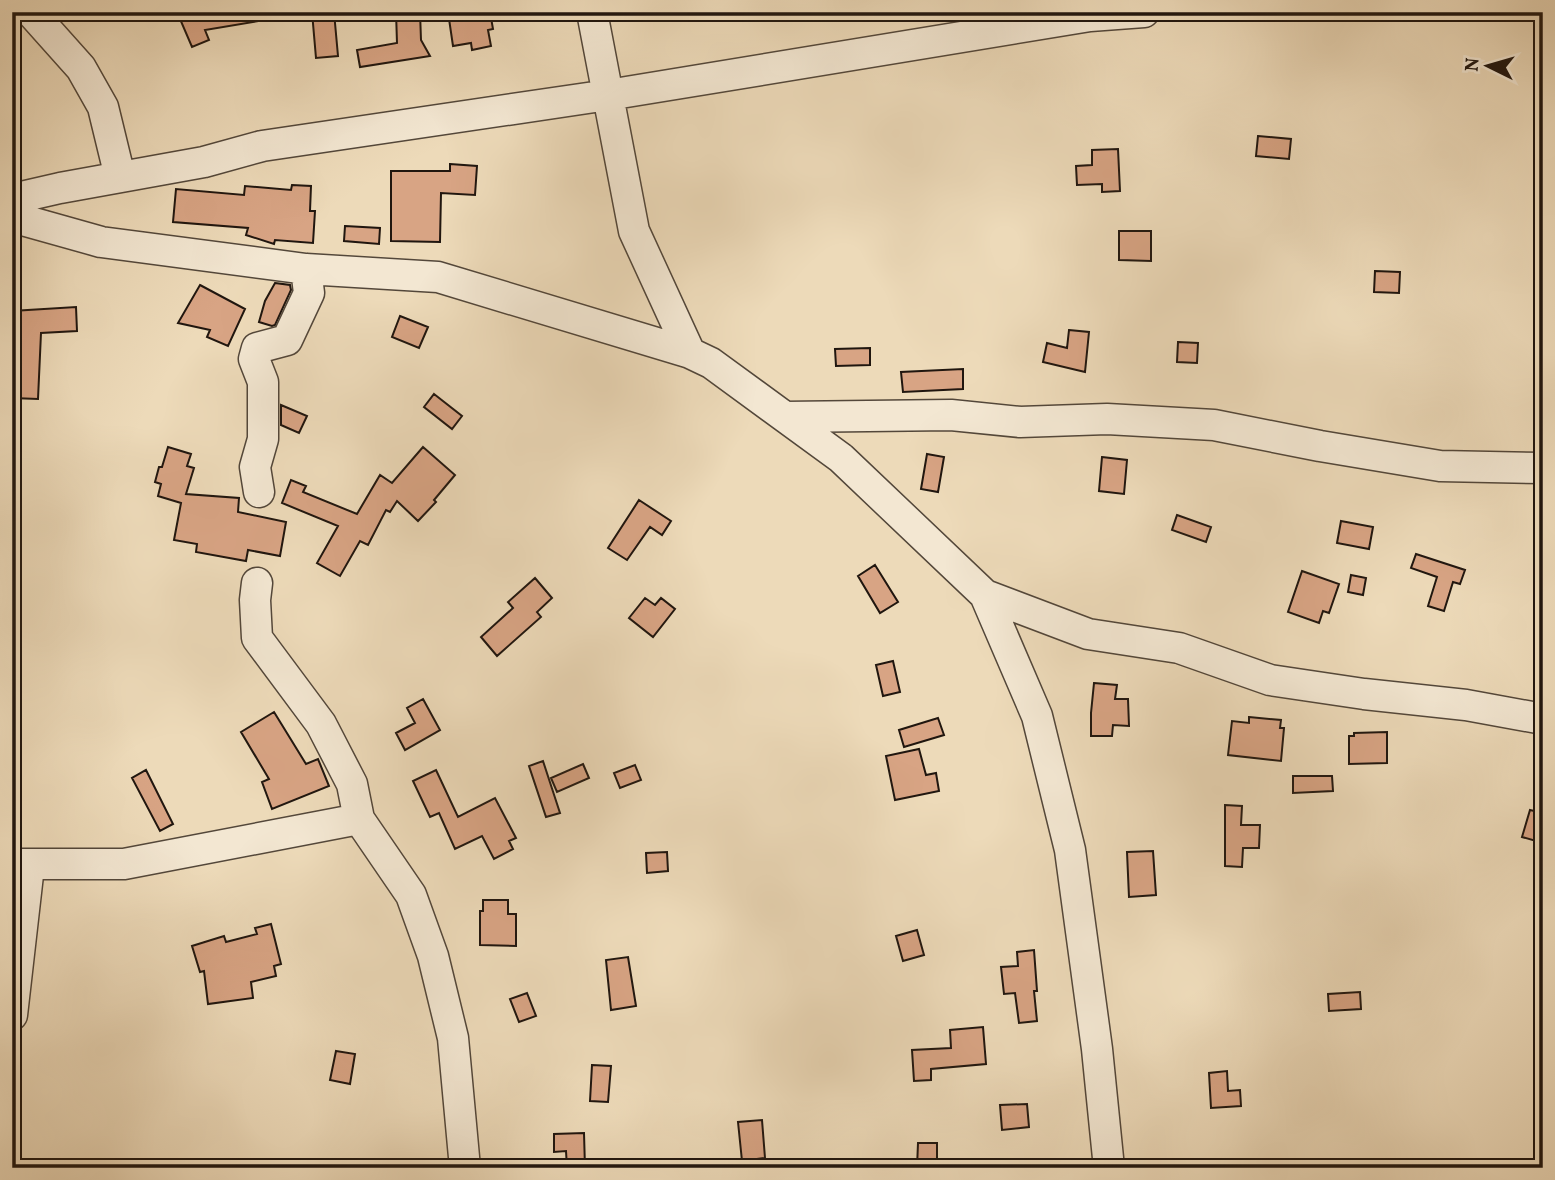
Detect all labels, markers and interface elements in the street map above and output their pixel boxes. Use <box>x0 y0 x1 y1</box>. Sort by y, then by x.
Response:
north arrow <box>1454 32 1524 102</box>
text: N <box>1460 56 1487 73</box>

